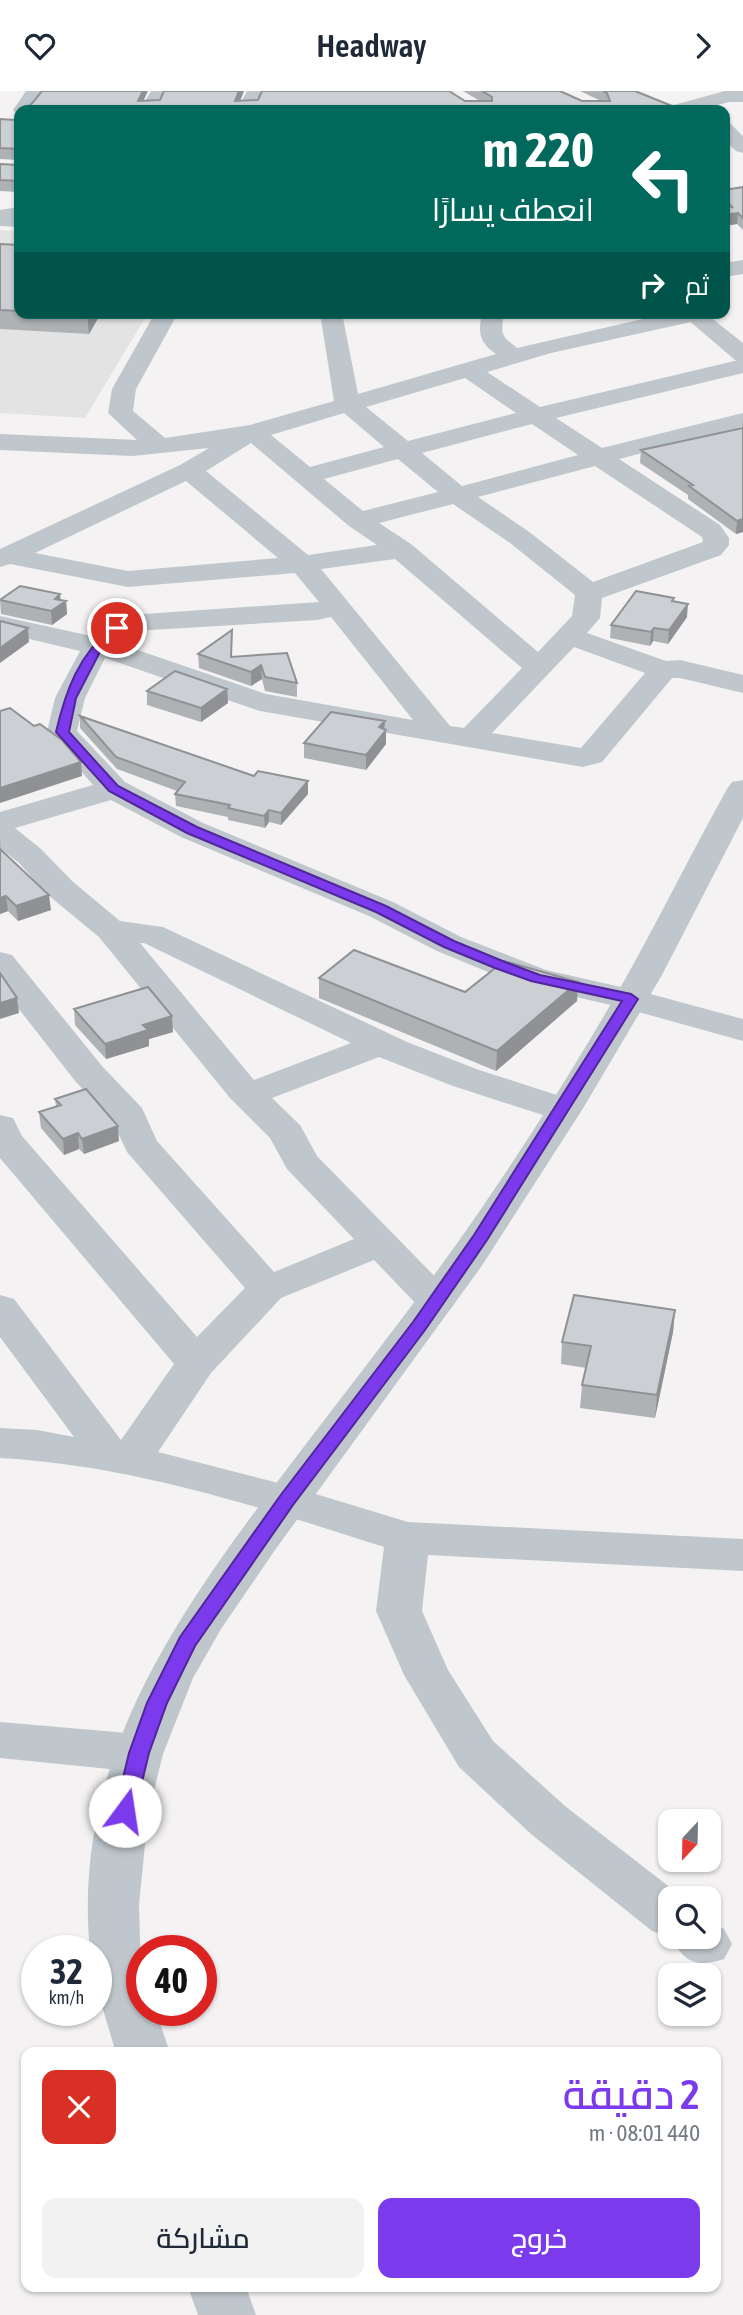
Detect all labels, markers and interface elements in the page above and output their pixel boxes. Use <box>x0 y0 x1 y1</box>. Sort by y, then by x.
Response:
icon: heart <box>21 27 59 65</box>
text: Headway <box>316 27 427 64</box>
icon: forward <box>684 27 722 65</box>
text: 220 m <box>483 121 594 177</box>
icon: left <box>618 133 709 224</box>
text: انعطف يسارًا <box>432 191 594 228</box>
icon: right <box>633 266 671 304</box>
text: ثم <box>685 271 709 301</box>
pin <box>87 598 147 658</box>
icon: arrive <box>98 609 136 647</box>
position arrow <box>88 1774 162 1848</box>
north arrow <box>658 1809 721 1873</box>
map controls <box>658 1809 721 2026</box>
button: search <box>658 1886 721 1949</box>
speed limit sign: 40 <box>126 1935 217 2026</box>
text: 32 <box>50 1951 83 1991</box>
button: layers <box>658 1963 721 2026</box>
text: km/h <box>49 1987 84 2008</box>
button: close <box>42 2070 116 2144</box>
text: 2 دقيقة <box>563 2070 700 2118</box>
text: 440 m · 08:01 <box>589 2120 700 2146</box>
button: مشاركة <box>42 2198 364 2278</box>
button: خروج <box>378 2198 700 2278</box>

